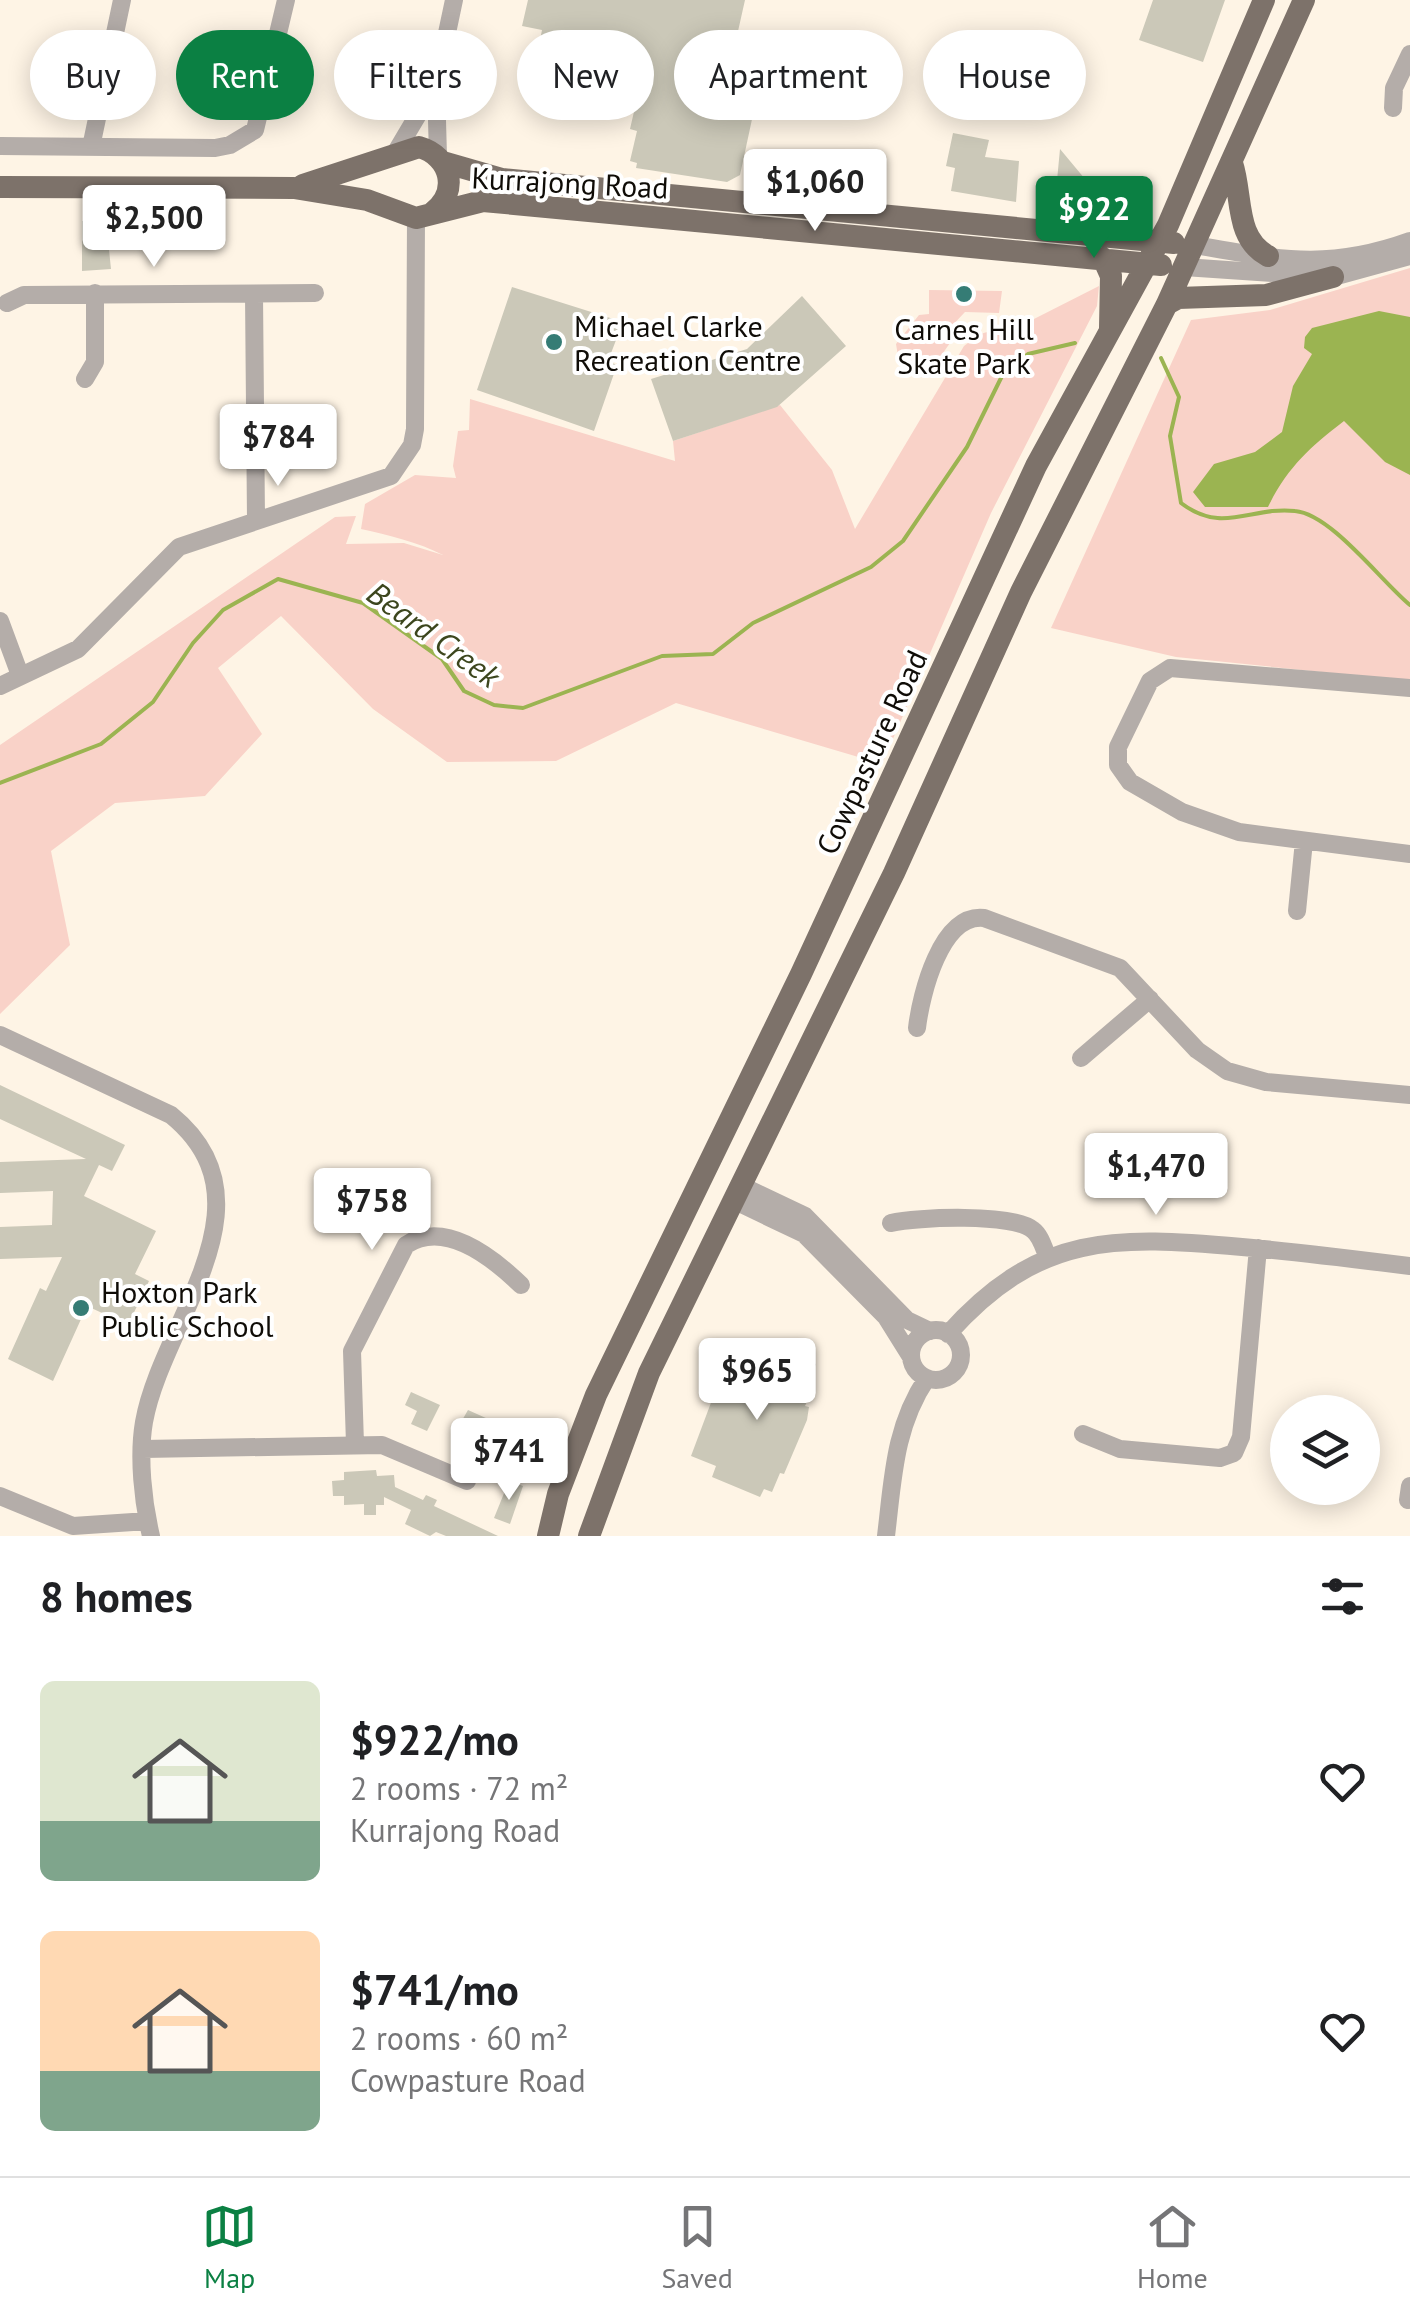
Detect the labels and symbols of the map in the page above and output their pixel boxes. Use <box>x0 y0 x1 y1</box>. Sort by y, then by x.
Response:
pin: $1,060 <box>734 149 896 234</box>
street label: Kurrajong Road <box>471 157 669 207</box>
pin: $922 <box>1035 176 1153 261</box>
pin: $2,500 <box>73 185 235 270</box>
marker: Carnes Hill Skate Park <box>953 283 975 305</box>
place label: Michael Clarke Recreation Centre <box>574 306 801 379</box>
place label: Carnes Hill Skate Park <box>894 309 1034 382</box>
marker: Michael Clarke Recreation Centre <box>543 331 565 353</box>
pin: $784 <box>219 404 337 489</box>
water label: Beard Creek <box>359 572 510 697</box>
street label: Cowpasture Road <box>807 644 935 860</box>
pin: $1,470 <box>1075 1133 1237 1218</box>
pin: $758 <box>313 1168 431 1253</box>
place label: Hoxton Park Public School <box>101 1272 274 1345</box>
marker: Hoxton Park Public School <box>70 1297 92 1319</box>
pin: $965 <box>698 1338 816 1423</box>
pin: $741 <box>450 1418 568 1503</box>

